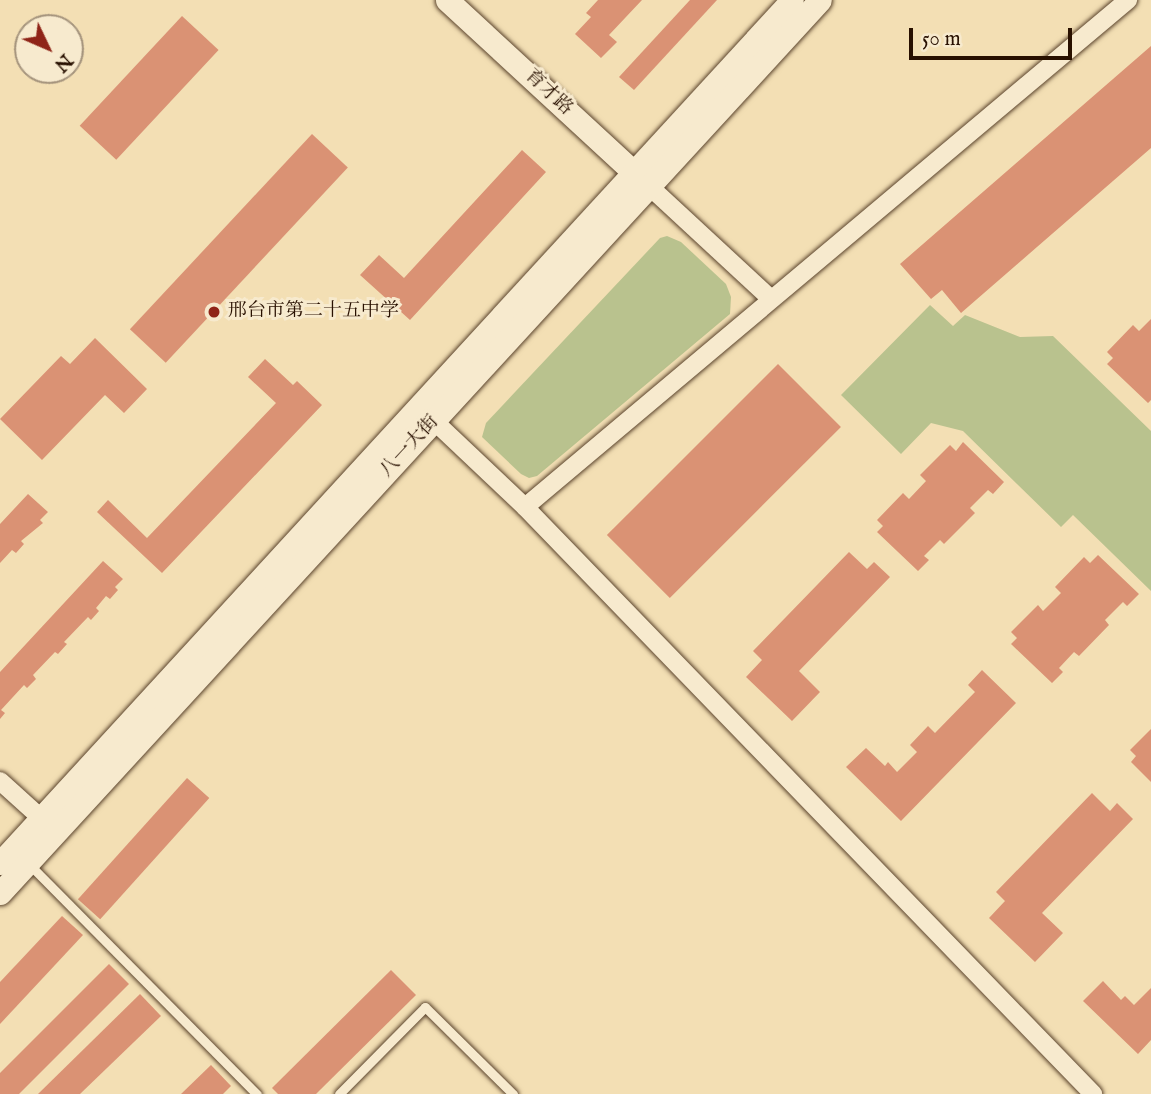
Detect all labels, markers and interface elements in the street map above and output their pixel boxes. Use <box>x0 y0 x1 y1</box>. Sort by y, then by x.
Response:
north arrow <box>14 14 84 84</box>
scale bar <box>913 14 1076 58</box>
text: 50 m <box>922 26 961 53</box>
text: N <box>48 48 77 76</box>
street label: 育才路 <box>519 65 577 121</box>
place label: 邢台市第二十五中学 <box>228 301 399 323</box>
marker: 邢台市第二十五中学 <box>206 304 222 320</box>
street label: 八一大街 <box>376 411 444 483</box>

